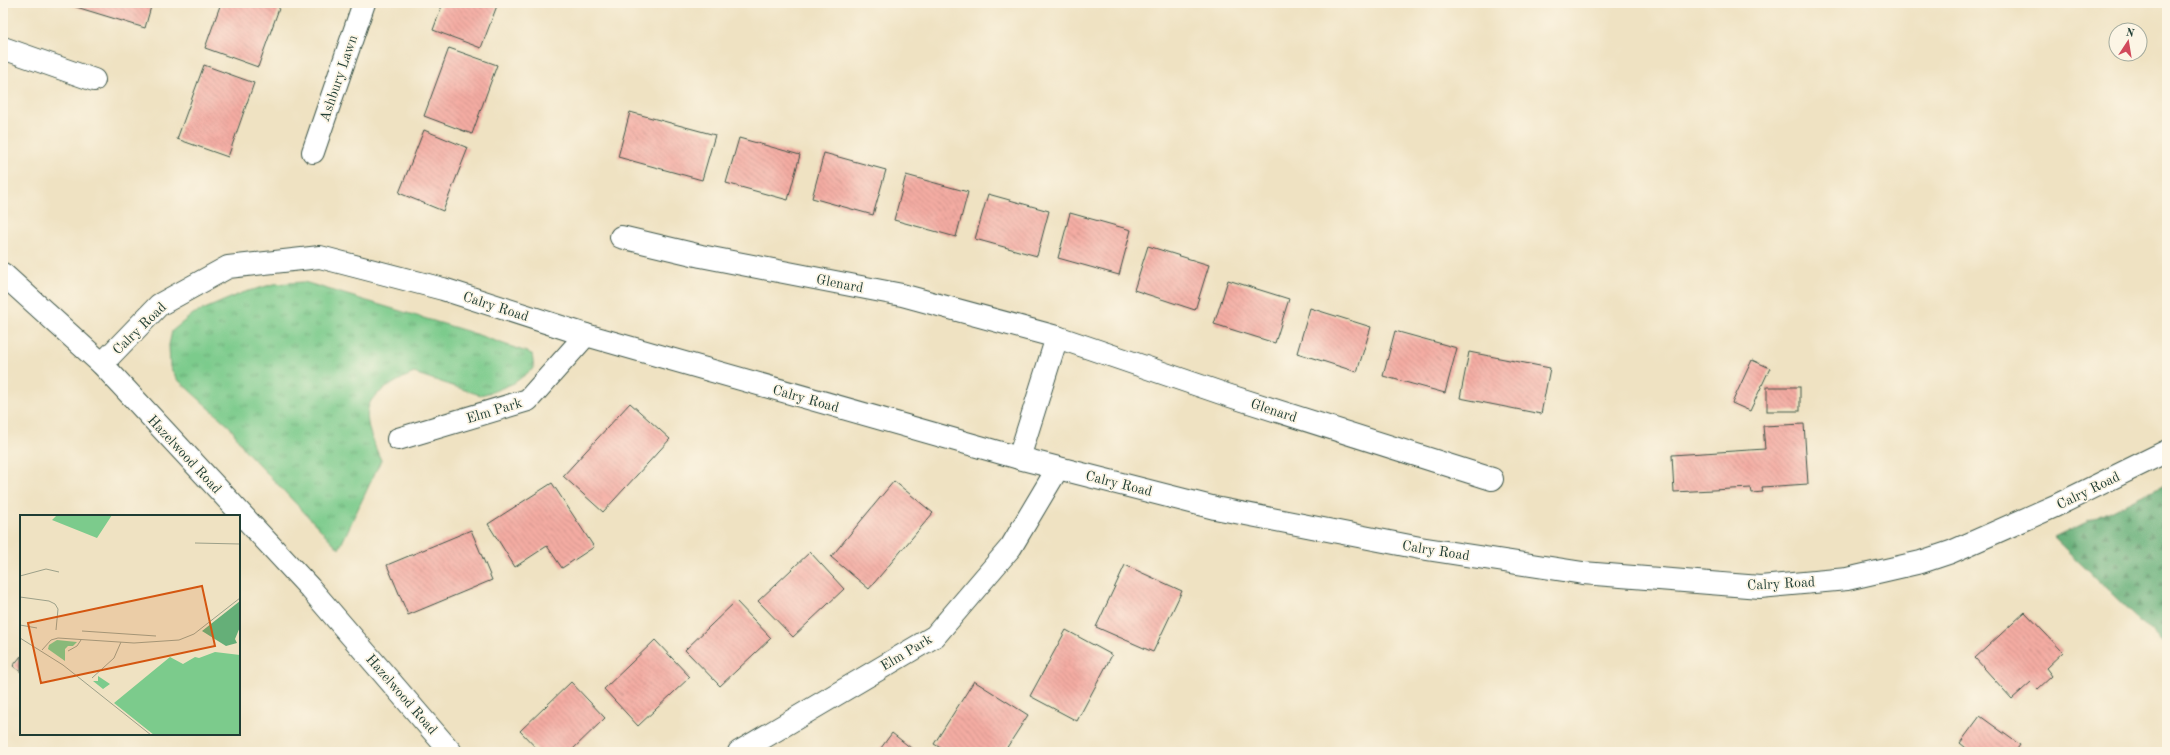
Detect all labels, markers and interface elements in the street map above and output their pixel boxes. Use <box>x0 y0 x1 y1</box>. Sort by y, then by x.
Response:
north arrow <box>2108 22 2148 62</box>
text: N <box>2125 27 2136 40</box>
street label: Ashbury Lawn <box>318 33 360 123</box>
street label: Glenard <box>815 273 865 295</box>
street label: Calry Road <box>461 290 530 324</box>
street label: Calry Road <box>110 300 169 357</box>
street label: Calry Road <box>771 383 841 415</box>
street label: Elm Park <box>465 396 524 426</box>
street label: Glenard <box>1249 397 1299 425</box>
street label: Hazelwood Road <box>145 413 224 496</box>
street label: Calry Road <box>1084 469 1154 499</box>
street label: Calry Road <box>2055 470 2122 512</box>
inset map <box>20 515 240 735</box>
street label: Calry Road <box>1401 539 1471 563</box>
street label: Calry Road <box>1747 575 1816 593</box>
street label: Elm Park <box>878 632 935 674</box>
street label: Hazelwood Road <box>363 652 440 737</box>

